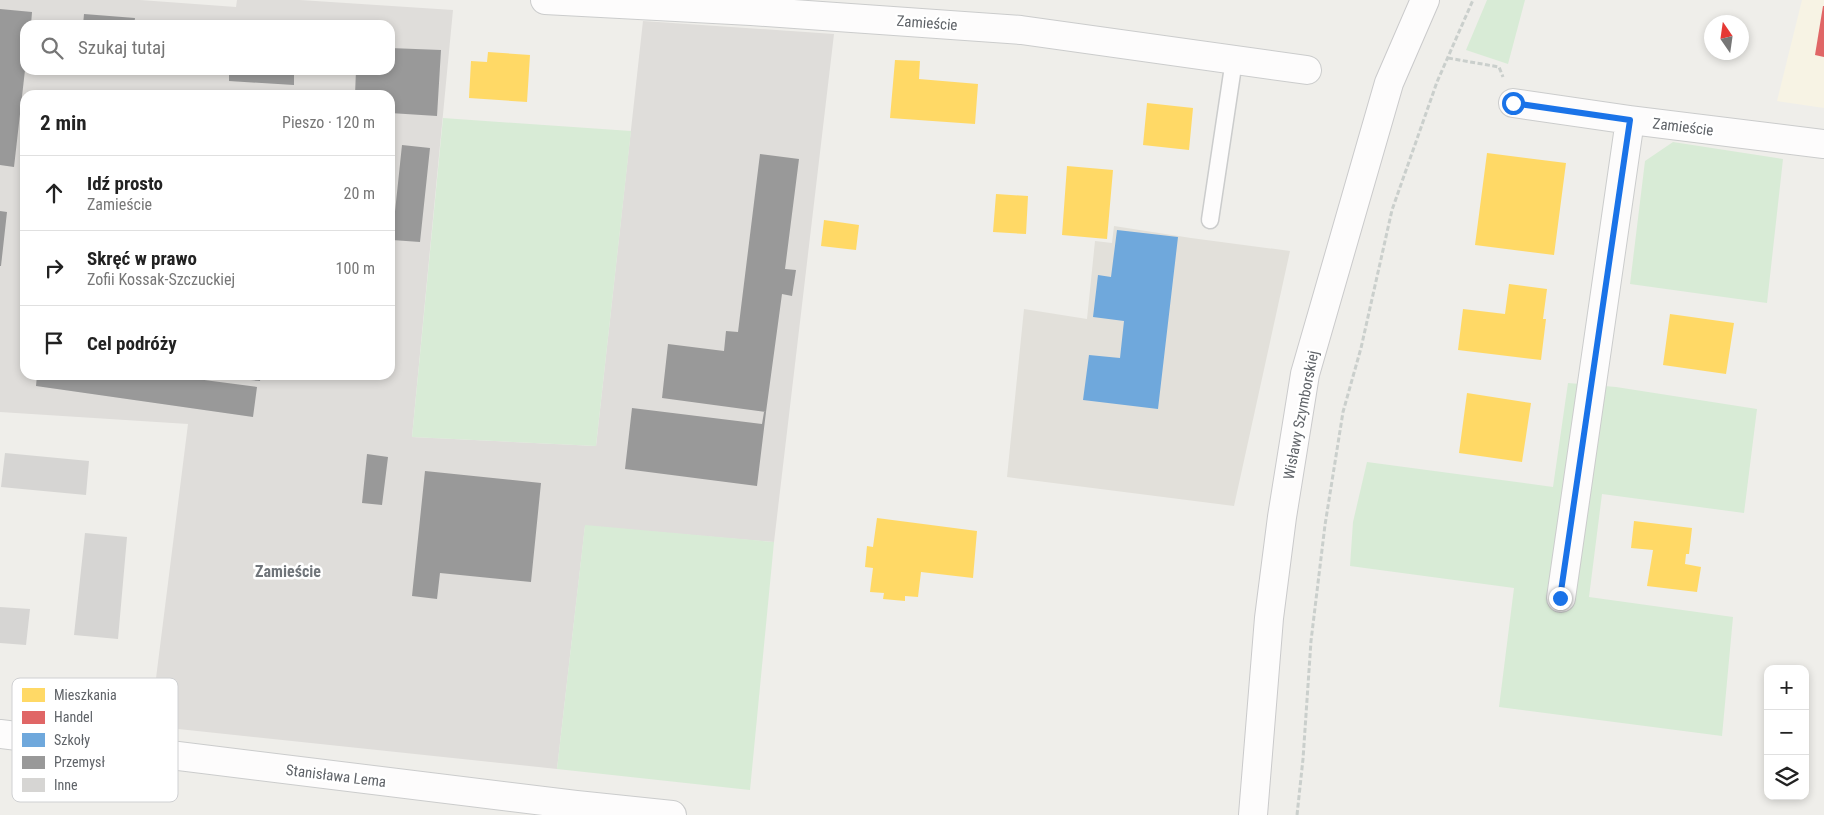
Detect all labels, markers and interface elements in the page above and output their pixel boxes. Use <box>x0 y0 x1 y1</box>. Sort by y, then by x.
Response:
street label: Zamieście <box>896 12 958 34</box>
north arrow <box>1704 15 1749 60</box>
search box <box>20 20 395 75</box>
icon: search <box>38 34 66 62</box>
text: Szukaj tutaj <box>78 36 165 59</box>
route start <box>1502 92 1525 115</box>
text: 2 min <box>40 111 87 135</box>
text: Pieszo · 120 m <box>282 113 375 132</box>
street label: Zamieście <box>1652 114 1714 140</box>
text: Idź prosto <box>87 172 163 195</box>
icon: ahead <box>40 179 68 207</box>
text: 20 m <box>343 184 375 203</box>
text: Zamieście <box>87 195 152 214</box>
text: Skręć w prawo <box>87 247 197 270</box>
icon: right <box>40 254 68 282</box>
text: 100 m <box>336 259 375 278</box>
text: Zofii Kossak-Szczuckiej <box>87 270 235 289</box>
icon: arrive <box>40 329 68 357</box>
text: Cel podróży <box>87 332 177 355</box>
street label: Wisławy Szymborskiej <box>1280 349 1322 481</box>
district label: Zamieście <box>255 562 321 581</box>
route end <box>1549 587 1572 610</box>
map controls <box>1764 665 1809 800</box>
button: + <box>1764 665 1809 710</box>
legend <box>12 678 178 802</box>
text: Mieszkania <box>54 687 117 703</box>
text: Handel <box>54 709 93 725</box>
button: − <box>1764 710 1809 755</box>
text: Szkoły <box>54 732 90 748</box>
text: Przemysł <box>54 754 105 770</box>
button: layers <box>1764 755 1809 800</box>
street label: Stanisława Lema <box>285 761 387 791</box>
text: Inne <box>54 777 78 793</box>

